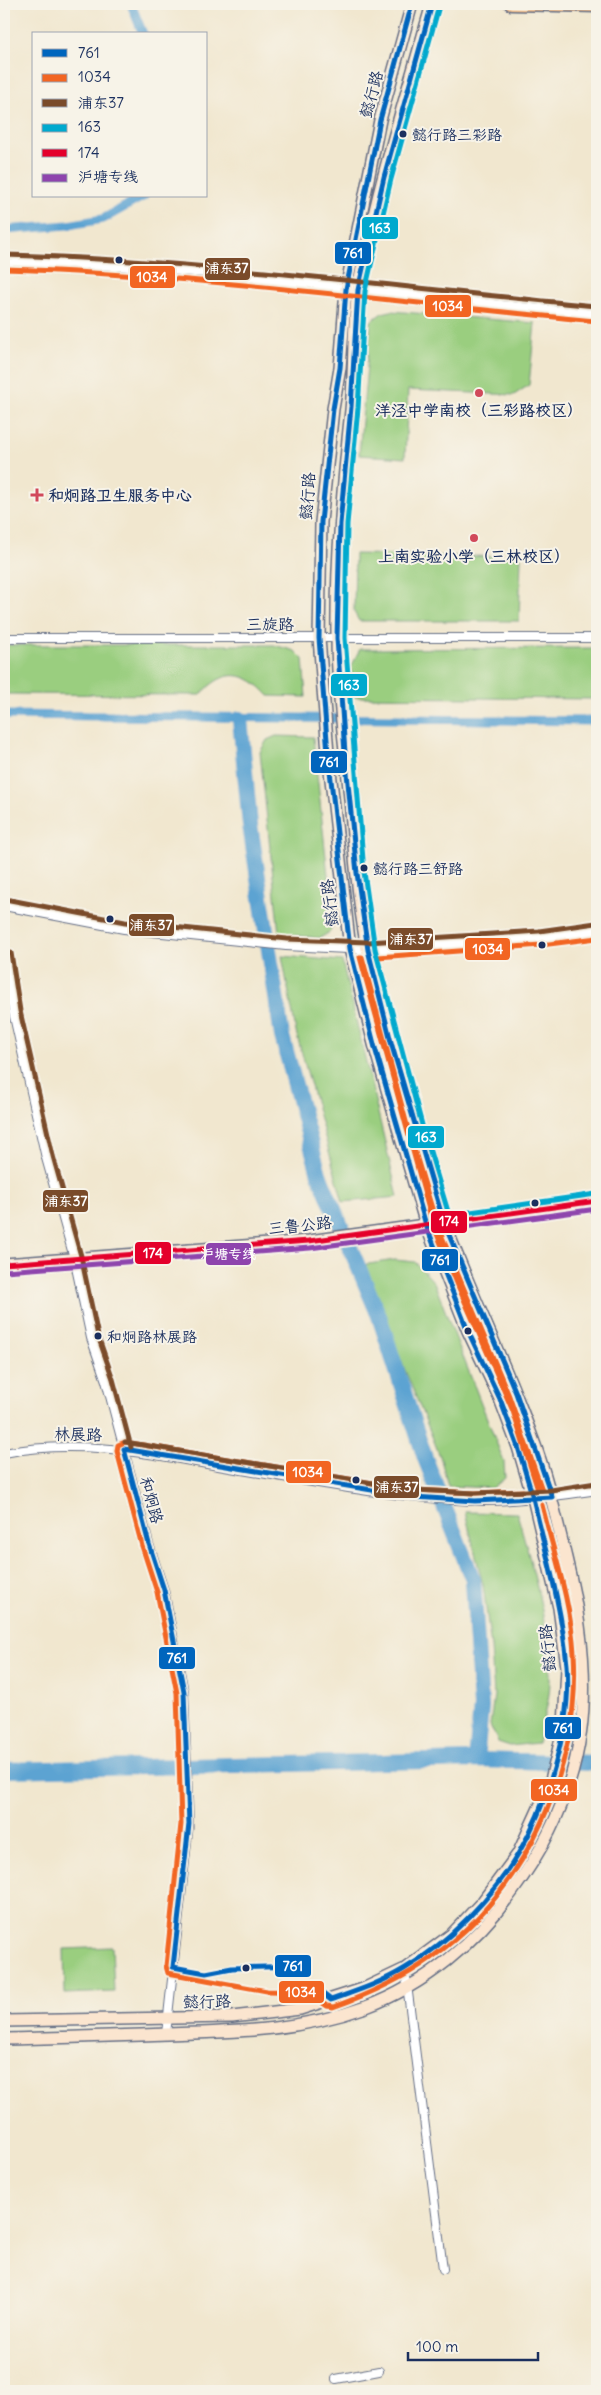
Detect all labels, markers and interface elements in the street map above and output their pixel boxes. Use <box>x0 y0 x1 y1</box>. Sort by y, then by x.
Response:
legend <box>32 32 208 198</box>
text: 761 <box>78 43 100 62</box>
text: 1034 <box>78 67 111 86</box>
street label: 懿行路 <box>355 68 387 120</box>
text: 浦东37 <box>78 93 124 112</box>
text: 163 <box>78 117 101 136</box>
place label: 懿行路三彩路 <box>412 125 502 144</box>
marker: 懿行路三彩路 <box>398 129 408 139</box>
text: 174 <box>78 143 100 162</box>
text: 沪塘专线 <box>78 167 138 186</box>
line badge: 163 <box>361 216 399 240</box>
text: 163 <box>369 219 391 237</box>
line badge: 761 <box>334 241 372 265</box>
text: 761 <box>343 244 363 262</box>
unlabelled marker <box>114 255 124 265</box>
line badge: 浦东37 <box>204 257 251 281</box>
text: 浦东37 <box>206 259 249 277</box>
line badge: 1034 <box>129 265 176 289</box>
text: 1034 <box>137 268 167 286</box>
line badge: 1034 <box>424 294 472 318</box>
text: 1034 <box>433 297 463 315</box>
marker: 洋泾中学南校（三彩路校区） <box>473 387 485 399</box>
place label: 洋泾中学南校（三彩路校区） <box>375 400 583 420</box>
street label: 懿行路 <box>295 471 319 521</box>
place label: 和炯路卫生服务中心 <box>48 485 192 505</box>
marker: 和炯路卫生服务中心 <box>30 488 44 502</box>
marker: 上南实验小学（三林校区） <box>468 532 480 544</box>
place label: 上南实验小学（三林校区） <box>378 546 570 566</box>
street label: 三旋路 <box>246 614 294 634</box>
line badge: 163 <box>330 673 368 697</box>
text: 163 <box>338 676 360 694</box>
line badge: 761 <box>310 750 348 774</box>
text: 761 <box>319 753 339 771</box>
place label: 懿行路三舒路 <box>373 859 463 878</box>
marker: 懿行路三舒路 <box>359 863 369 873</box>
street label: 懿行路 <box>316 878 342 928</box>
line badge: 浦东37 <box>128 913 175 937</box>
unlabelled marker <box>105 914 115 924</box>
text: 浦东37 <box>130 916 173 934</box>
line badge: 浦东37 <box>387 927 434 951</box>
text: 浦东37 <box>390 930 433 948</box>
line badge: 1034 <box>464 937 511 961</box>
text: 1034 <box>473 940 503 958</box>
unlabelled marker <box>537 940 547 950</box>
line badge: 163 <box>407 1125 445 1149</box>
text: 163 <box>415 1128 437 1146</box>
line badge: 浦东37 <box>42 1189 89 1213</box>
text: 浦东37 <box>45 1192 88 1210</box>
unlabelled marker <box>530 1198 540 1208</box>
line badge: 174 <box>430 1210 468 1234</box>
street label: 三鲁公路 <box>267 1212 333 1238</box>
text: 174 <box>439 1212 459 1230</box>
line badge: 174 <box>134 1241 172 1265</box>
line badge: 沪塘专线 <box>205 1242 252 1266</box>
text: 174 <box>143 1244 163 1262</box>
text: 沪塘专线 <box>200 1245 256 1263</box>
line badge: 761 <box>421 1248 459 1272</box>
text: 761 <box>430 1251 450 1269</box>
unlabelled marker <box>463 1326 473 1336</box>
place label: 和炯路林展路 <box>107 1327 197 1346</box>
marker: 和炯路林展路 <box>93 1331 103 1341</box>
street label: 林展路 <box>54 1424 102 1444</box>
line badge: 1034 <box>285 1460 332 1484</box>
text: 1034 <box>293 1463 323 1481</box>
street label: 和炯路 <box>136 1474 168 1526</box>
unlabelled marker <box>351 1475 361 1485</box>
line badge: 浦东37 <box>373 1475 420 1499</box>
text: 浦东37 <box>376 1478 419 1496</box>
street label: 懿行路 <box>535 1623 559 1673</box>
line badge: 761 <box>158 1646 196 1670</box>
text: 761 <box>167 1649 187 1667</box>
line badge: 761 <box>544 1716 582 1740</box>
text: 761 <box>553 1719 573 1737</box>
line badge: 1034 <box>530 1778 578 1802</box>
text: 1034 <box>539 1781 569 1799</box>
line badge: 761 <box>274 1954 312 1978</box>
text: 761 <box>283 1957 303 1975</box>
unlabelled marker <box>241 1963 251 1973</box>
line badge: 1034 <box>278 1980 325 2004</box>
text: 1034 <box>286 1983 316 2001</box>
street label: 懿行路 <box>183 1991 231 2011</box>
scale bar <box>408 2330 538 2362</box>
text: 100 m <box>416 2337 458 2356</box>

